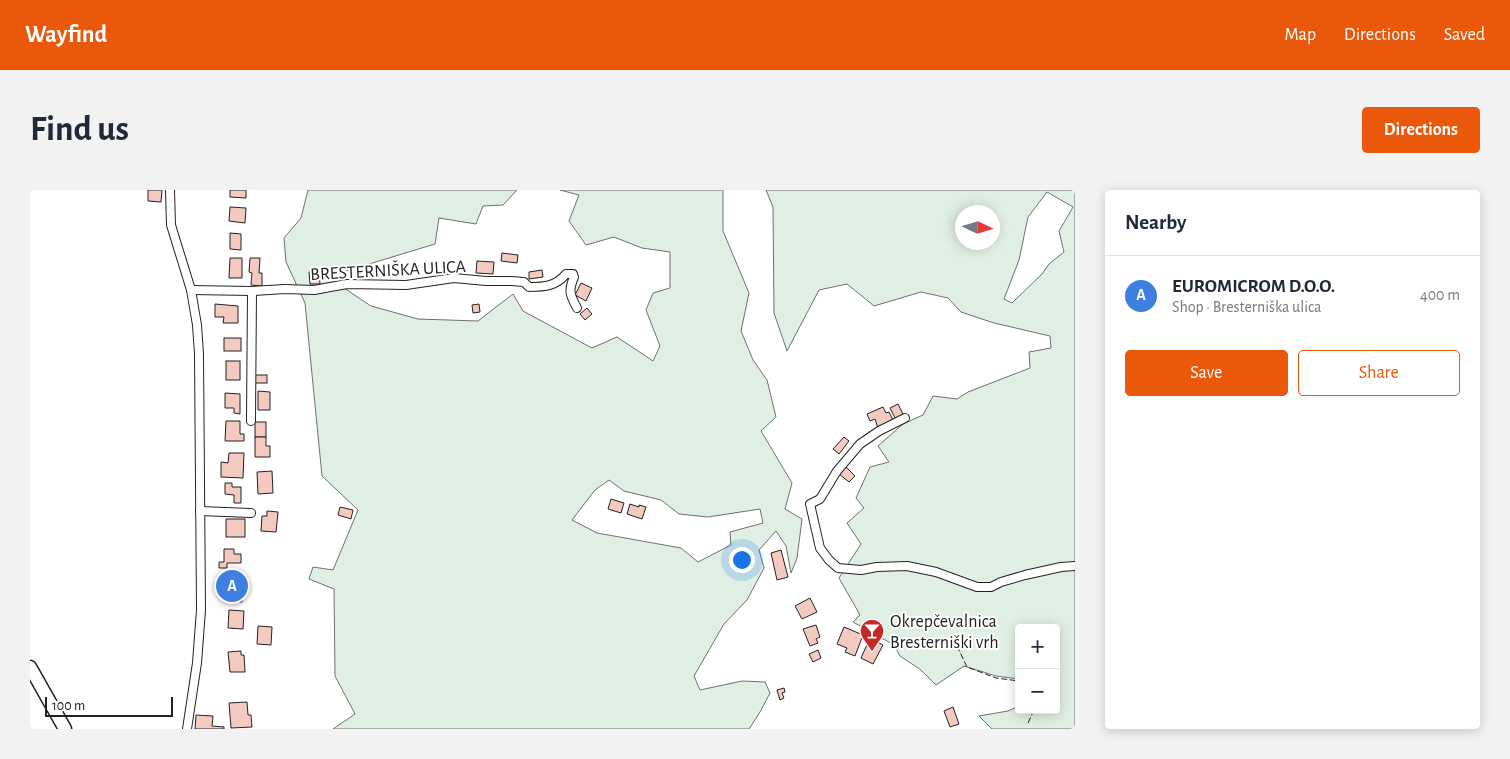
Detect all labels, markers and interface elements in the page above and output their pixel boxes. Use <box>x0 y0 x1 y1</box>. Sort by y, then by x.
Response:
text: Wayfind <box>25 23 107 47</box>
text: Map <box>1285 26 1316 44</box>
text: Directions <box>1344 26 1416 44</box>
text: Saved <box>1444 26 1485 44</box>
button: Directions <box>1362 107 1480 153</box>
text: Find us <box>30 112 129 147</box>
north arrow <box>955 205 1000 250</box>
text: Nearby <box>1125 212 1186 233</box>
street label: BRESTERNIŠKA ULICA <box>310 255 467 284</box>
text: EUROMICROM D.O.O. <box>1172 277 1335 296</box>
text: A <box>1136 287 1146 303</box>
text: 400 m <box>1420 287 1460 303</box>
text: Shop · Bresterniška ulica <box>1172 299 1321 315</box>
button: Save <box>1125 350 1288 396</box>
button: Share <box>1298 350 1460 396</box>
your location <box>729 547 755 573</box>
pin: A <box>216 567 248 605</box>
place label: Okrepčevalnica Bresterniški vrh <box>890 613 999 652</box>
bar icon: Okrepčevalnica Bresterniški vrh <box>859 618 885 652</box>
map controls <box>1015 624 1060 714</box>
button: + <box>1015 624 1060 669</box>
button: − <box>1015 669 1060 714</box>
scale bar <box>45 694 172 717</box>
text: 100 m <box>52 699 85 713</box>

